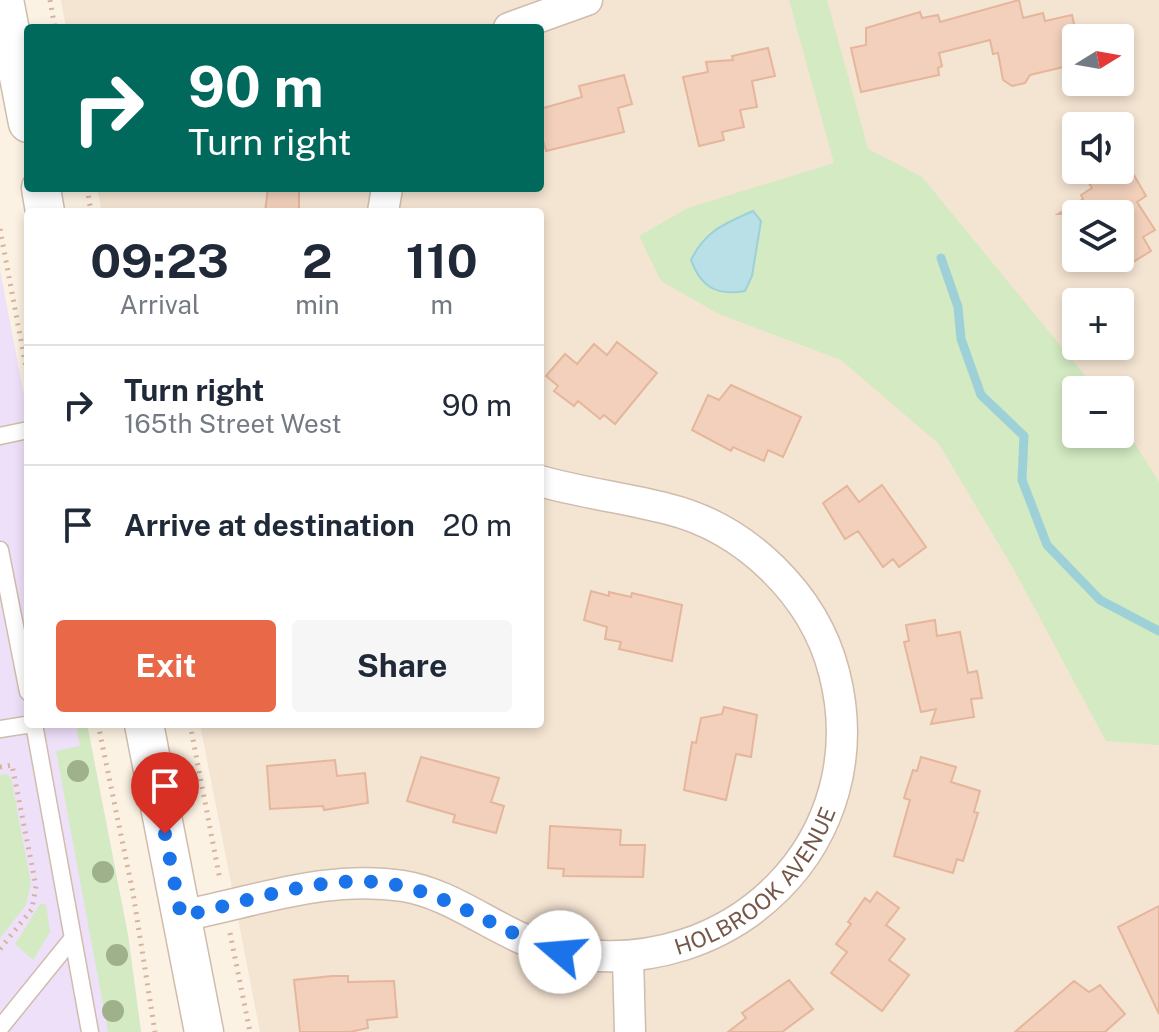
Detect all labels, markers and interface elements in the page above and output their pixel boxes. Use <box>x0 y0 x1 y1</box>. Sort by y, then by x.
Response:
north arrow <box>1062 24 1134 96</box>
map controls <box>1062 24 1134 448</box>
text: 90 m <box>188 54 324 120</box>
icon: right <box>56 56 160 160</box>
button: sound <box>1062 112 1134 184</box>
text: Turn right <box>188 121 351 163</box>
button: layers <box>1062 200 1134 272</box>
text: 09:23 <box>90 232 229 289</box>
text: 2 <box>302 232 333 289</box>
text: 110 <box>406 232 478 289</box>
button: + <box>1062 288 1134 360</box>
text: Arrival <box>119 289 200 320</box>
text: min <box>295 289 339 320</box>
text: m <box>430 289 453 320</box>
text: Turn right <box>124 372 264 408</box>
button: − <box>1062 376 1134 448</box>
icon: right <box>56 383 100 427</box>
text: 90 m <box>442 387 512 423</box>
text: 165th Street West <box>124 408 342 439</box>
icon: arrive <box>56 503 100 547</box>
text: Arrive at destination <box>124 507 415 543</box>
text: 20 m <box>443 507 512 543</box>
button: Exit <box>56 620 276 712</box>
button: Share <box>292 620 512 712</box>
pin <box>131 752 199 834</box>
icon: arrive <box>143 764 187 808</box>
street label: HOLBROOK AVENUE <box>671 803 841 960</box>
position arrow <box>518 910 602 994</box>

